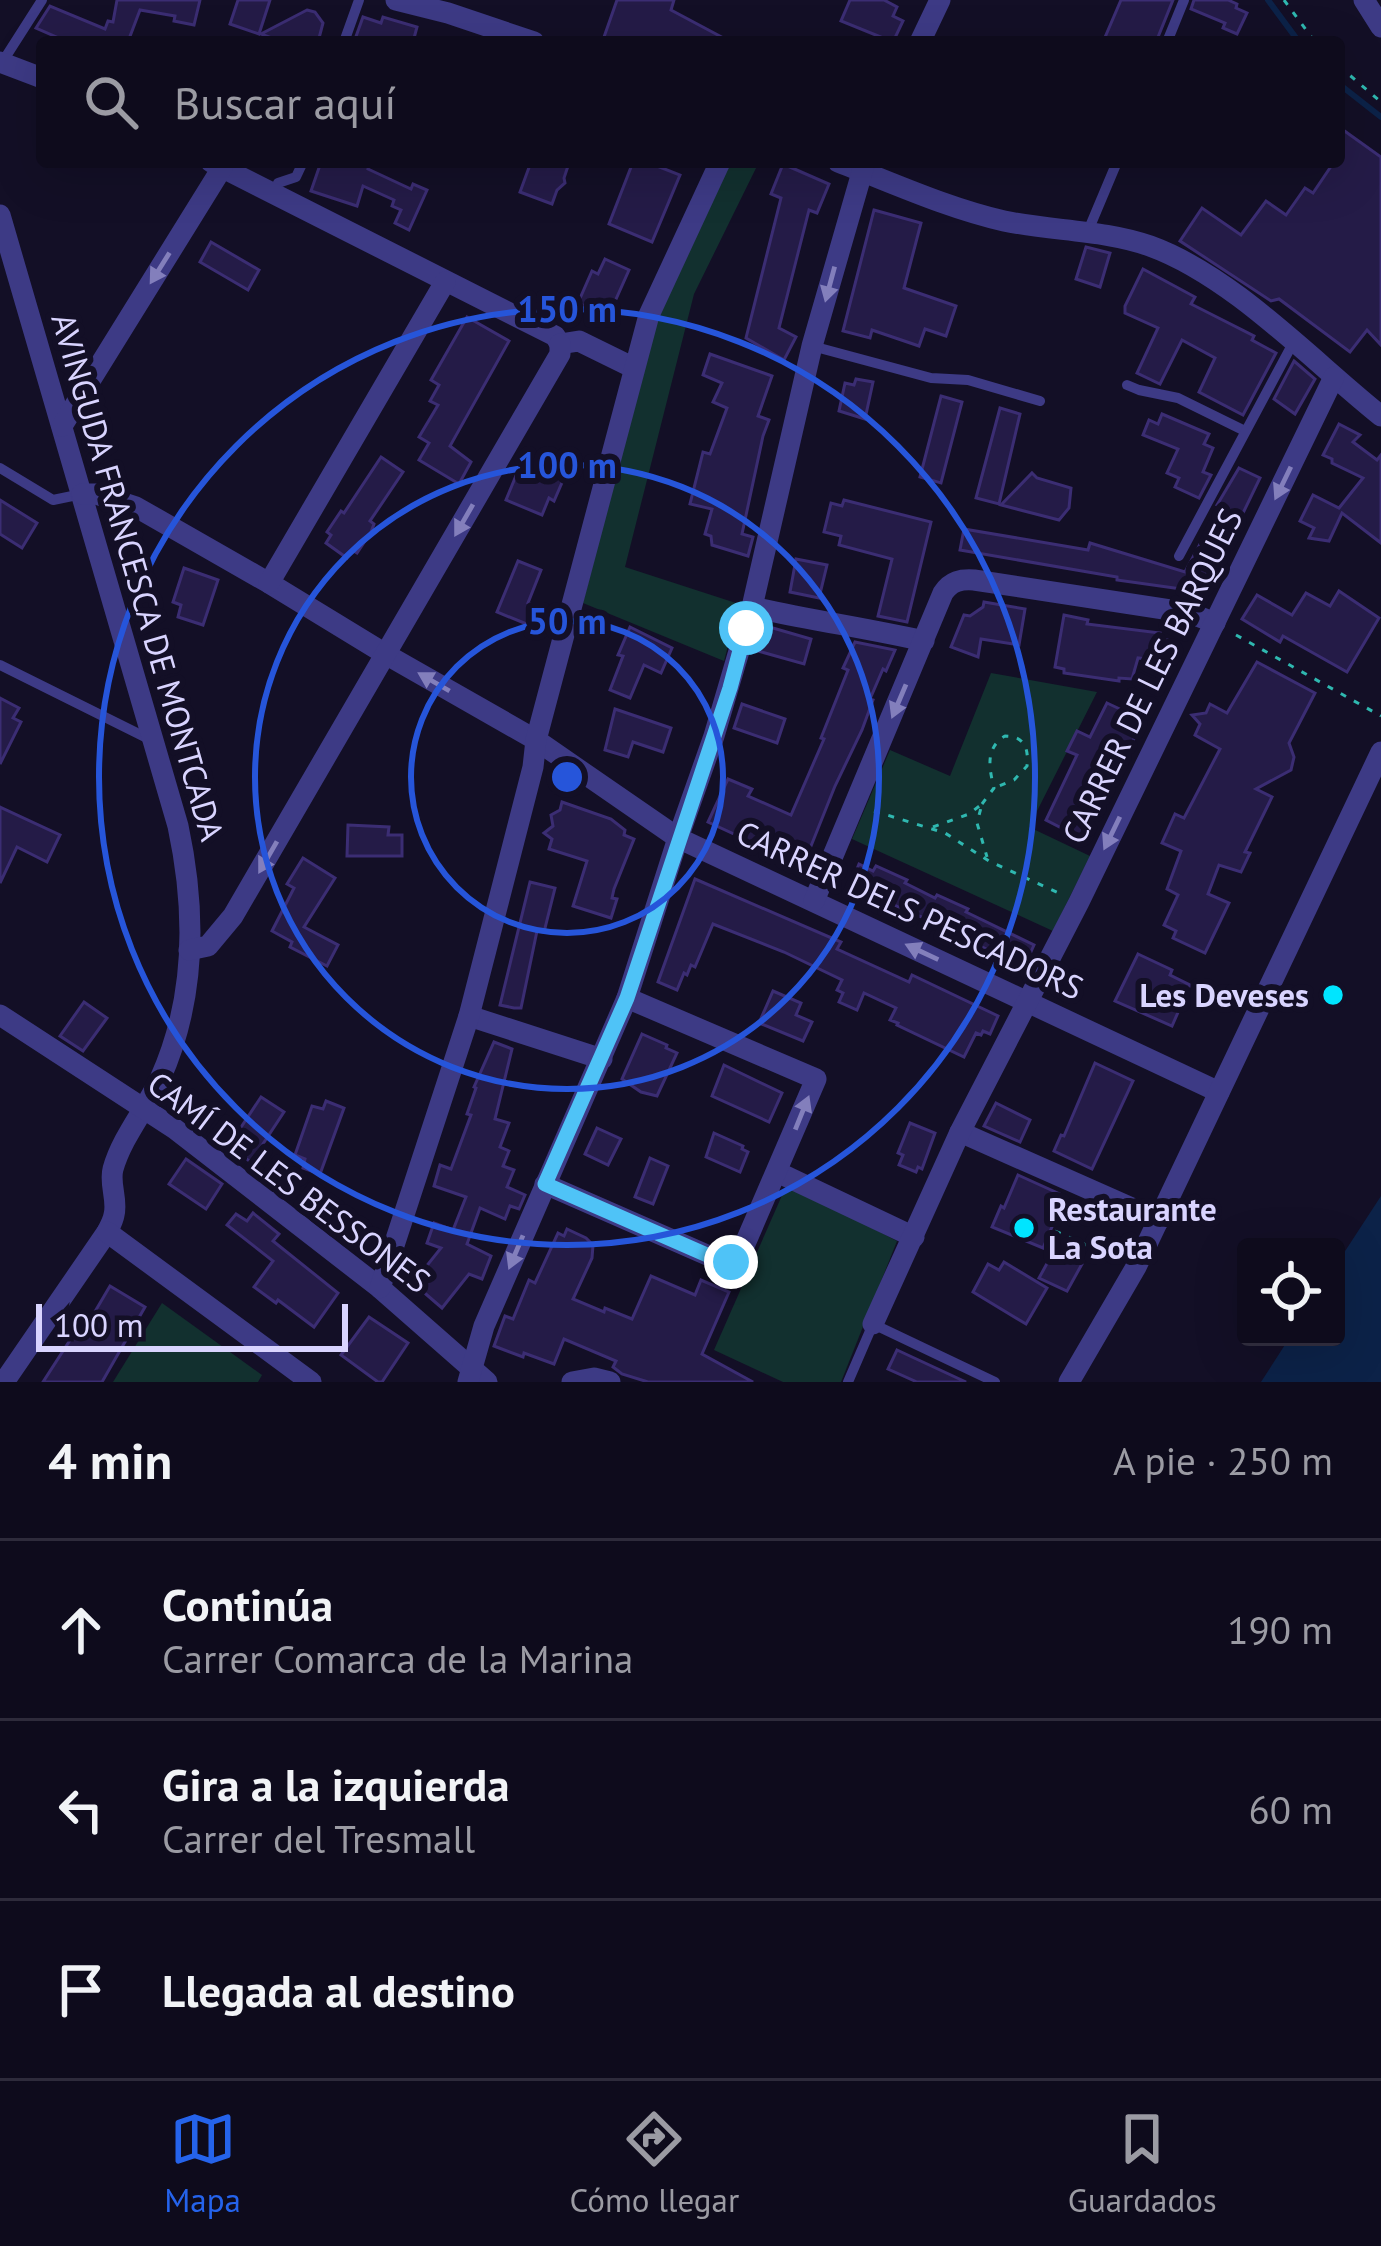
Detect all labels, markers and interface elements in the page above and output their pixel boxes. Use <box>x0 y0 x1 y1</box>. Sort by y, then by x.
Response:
search box <box>36 36 1345 168</box>
icon: search <box>78 69 144 135</box>
text: Buscar aquí <box>174 73 396 131</box>
one-way arrow <box>150 251 172 284</box>
one-way arrow <box>819 265 838 302</box>
text: 150 m <box>517 285 617 332</box>
street label: AVINGUDA FRANCESCA DE MONTCADA <box>42 308 235 846</box>
text: 100 m <box>517 441 617 488</box>
one-way arrow <box>1273 466 1293 501</box>
street label: CARRER DE LES BARQUES <box>1052 501 1252 851</box>
one-way arrow <box>455 503 476 537</box>
text: 50 m <box>528 597 606 644</box>
route start <box>719 601 773 655</box>
one-way arrow <box>417 672 452 693</box>
one-way arrow <box>889 684 908 720</box>
centre of rings <box>546 756 588 798</box>
street label: CARRER DELS PESCADORS <box>730 810 1090 1009</box>
one-way arrow <box>1103 816 1123 850</box>
one-way arrow <box>258 840 279 873</box>
one-way arrow <box>904 942 939 962</box>
place label: Les Deveses <box>1140 973 1309 1016</box>
marker: Les Deveses <box>1320 982 1346 1008</box>
street label: CAMÍ DE LES BESSONES <box>139 1061 439 1302</box>
one-way arrow <box>793 1094 812 1130</box>
place label: Restaurante La Sota <box>1048 1187 1217 1268</box>
marker: Restaurante La Sota <box>1011 1215 1037 1241</box>
one-way arrow <box>506 1234 525 1270</box>
route end <box>704 1235 758 1289</box>
map controls <box>1237 1238 1345 1346</box>
button: locate <box>1237 1238 1345 1346</box>
scale bar <box>36 1298 348 1351</box>
text: 100 m <box>54 1303 144 1346</box>
text: 4 min <box>48 1427 172 1493</box>
text: A pie · 250 m <box>1113 1435 1333 1486</box>
text: Continúa <box>162 1575 333 1633</box>
icon: ahead <box>48 1597 114 1663</box>
text: 190 m <box>1227 1604 1333 1655</box>
text: Carrer Comarca de la Marina <box>162 1633 633 1684</box>
text: Gira a la izquierda <box>162 1755 510 1813</box>
icon: left <box>48 1777 114 1843</box>
text: 60 m <box>1248 1784 1333 1835</box>
text: Carrer del Tresmall <box>162 1813 475 1864</box>
icon: arrive <box>48 1957 114 2023</box>
text: Llegada al destino <box>162 1961 515 2019</box>
tab: Mapa <box>164 2106 241 2221</box>
tab: Cómo llegar <box>570 2106 739 2221</box>
tab: Guardados <box>1068 2106 1217 2221</box>

